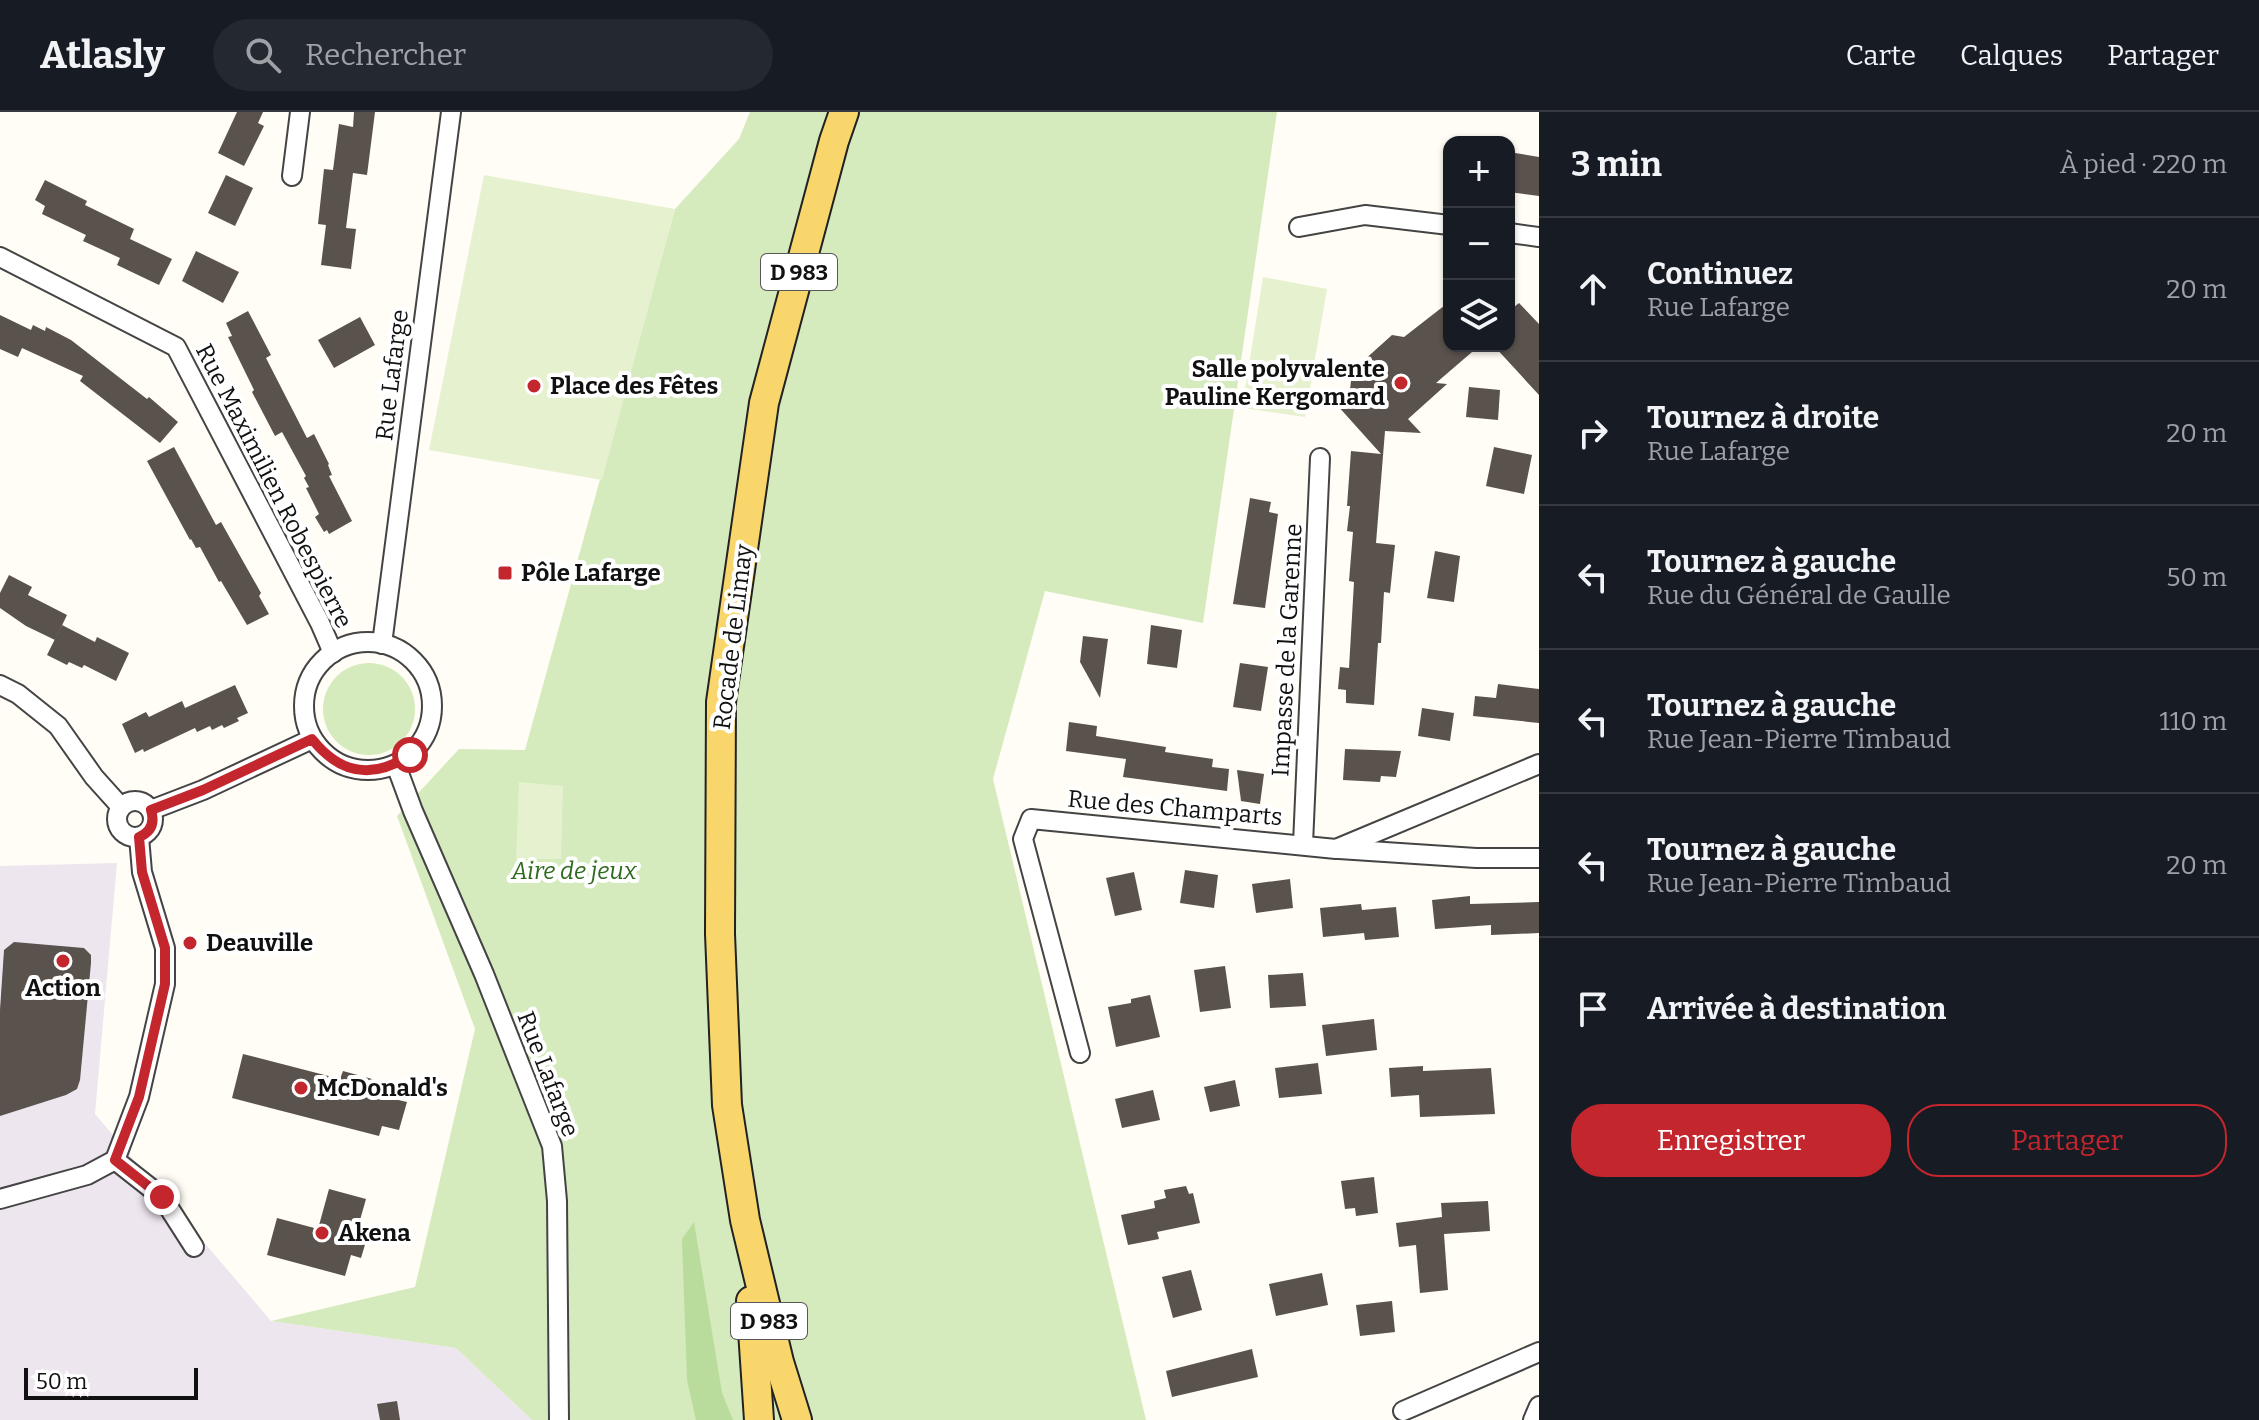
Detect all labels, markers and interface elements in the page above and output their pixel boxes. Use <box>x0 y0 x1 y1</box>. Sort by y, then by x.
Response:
search box <box>213 19 773 91</box>
text: Atlasly <box>40 32 165 78</box>
icon: search <box>241 33 285 77</box>
text: Rechercher <box>305 37 466 73</box>
text: Carte <box>1846 39 1916 72</box>
text: Calques <box>1960 39 2063 72</box>
text: Partager <box>2107 39 2219 72</box>
map controls <box>1443 136 1515 352</box>
button: + <box>1443 136 1515 208</box>
text: 3 min <box>1571 144 1662 185</box>
text: À pied · 220 m <box>2060 149 2227 180</box>
button: − <box>1443 208 1515 280</box>
road number: D 983 <box>761 254 837 290</box>
text: Continuez <box>1647 256 1793 292</box>
icon: ahead <box>1571 267 1615 311</box>
text: 20 m <box>2166 274 2227 305</box>
button: layers <box>1443 280 1515 352</box>
text: Rue Lafarge <box>1647 292 1790 323</box>
street label: Rue Lafarge <box>370 308 414 442</box>
street label: Rue Maximilien Robespierre <box>190 339 358 633</box>
place label: Salle polyvalente Pauline Kergomard <box>1165 355 1386 411</box>
place label: Place des Fêtes <box>550 372 718 400</box>
marker: Salle polyvalente Pauline Kergomard <box>1392 374 1410 392</box>
marker: Place des Fêtes <box>525 377 543 395</box>
text: Tournez à droite <box>1647 400 1879 436</box>
icon: right <box>1571 411 1615 455</box>
text: 20 m <box>2166 418 2227 449</box>
text: Rue Lafarge <box>1647 436 1790 467</box>
street label: Impasse de la Garenne <box>1266 523 1308 777</box>
street label: Rocade de Limay <box>708 542 758 731</box>
text: Tournez à gauche <box>1647 544 1896 580</box>
icon: left <box>1571 555 1615 599</box>
place label: Pôle Lafarge <box>521 559 661 587</box>
text: 50 m <box>2166 562 2227 593</box>
marker: Pôle Lafarge <box>496 564 514 582</box>
text: Rue du Général de Gaulle <box>1647 580 1951 611</box>
text: Tournez à gauche <box>1647 688 1896 724</box>
icon: left <box>1571 699 1615 743</box>
text: 110 m <box>2159 706 2227 737</box>
text: Rue Jean-Pierre Timbaud <box>1647 724 1951 755</box>
route start <box>392 737 428 773</box>
street label: Rue des Champarts <box>1066 785 1284 831</box>
text: Tournez à gauche <box>1647 832 1896 868</box>
icon: left <box>1571 843 1615 887</box>
text: 20 m <box>2166 850 2227 881</box>
park label: Aire de jeux <box>511 857 638 885</box>
text: Rue Jean-Pierre Timbaud <box>1647 868 1951 899</box>
place label: Deauville <box>206 929 313 957</box>
marker: Deauville <box>181 934 199 952</box>
marker: Action <box>54 952 72 970</box>
place label: Action <box>25 974 101 1002</box>
icon: arrive <box>1571 987 1615 1031</box>
text: Arrivée à destination <box>1647 991 1946 1027</box>
street label: Rue Lafarge <box>511 1007 585 1141</box>
place label: McDonald's <box>317 1074 448 1102</box>
marker: McDonald's <box>292 1079 310 1097</box>
button: Enregistrer <box>1571 1104 1891 1177</box>
button: Partager <box>1907 1104 2227 1177</box>
route end <box>144 1179 180 1215</box>
place label: Akena <box>338 1219 411 1247</box>
marker: Akena <box>313 1224 331 1242</box>
road number: D 983 <box>731 1303 807 1339</box>
scale bar <box>24 1364 198 1400</box>
text: 50 m <box>36 1368 87 1395</box>

